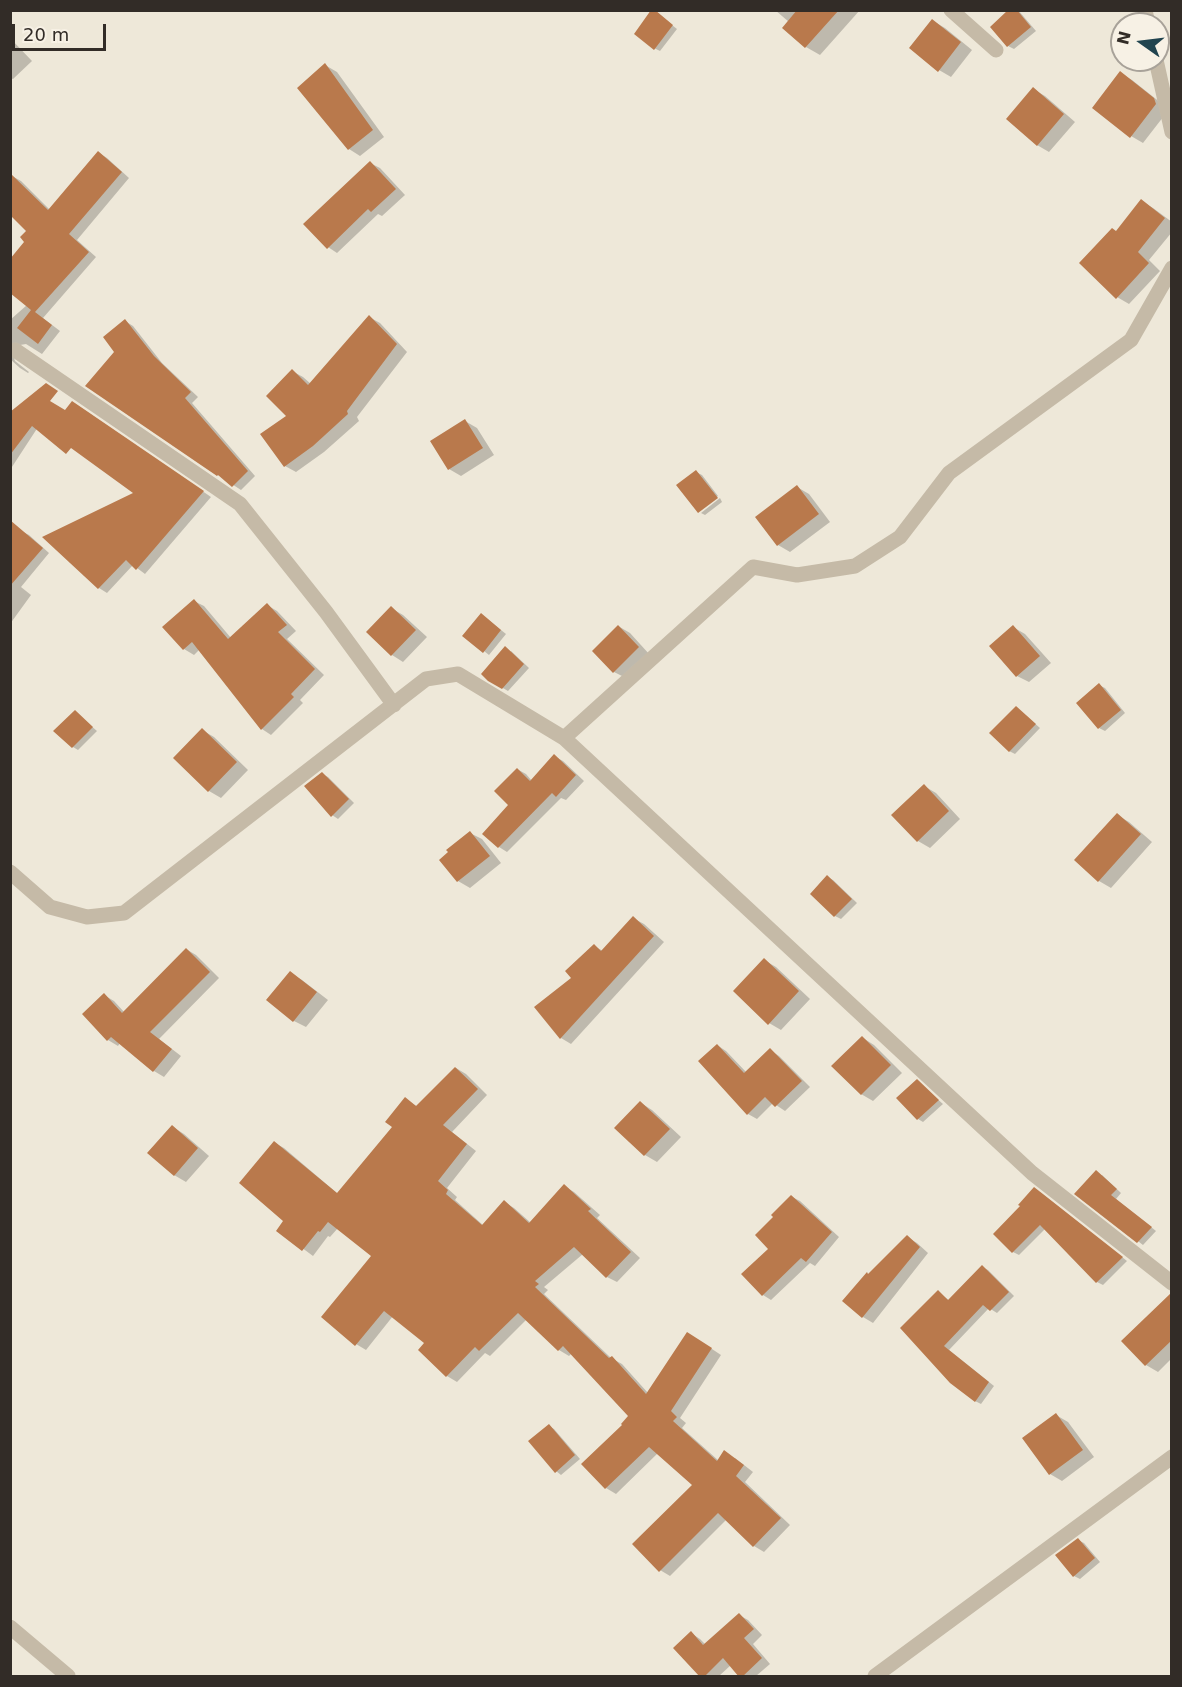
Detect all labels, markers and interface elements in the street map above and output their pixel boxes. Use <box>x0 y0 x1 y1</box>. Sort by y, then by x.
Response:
scale bar <box>15 12 110 50</box>
north arrow <box>1110 12 1170 72</box>
text: 20 m <box>23 24 69 45</box>
text: N <box>1113 29 1135 47</box>

